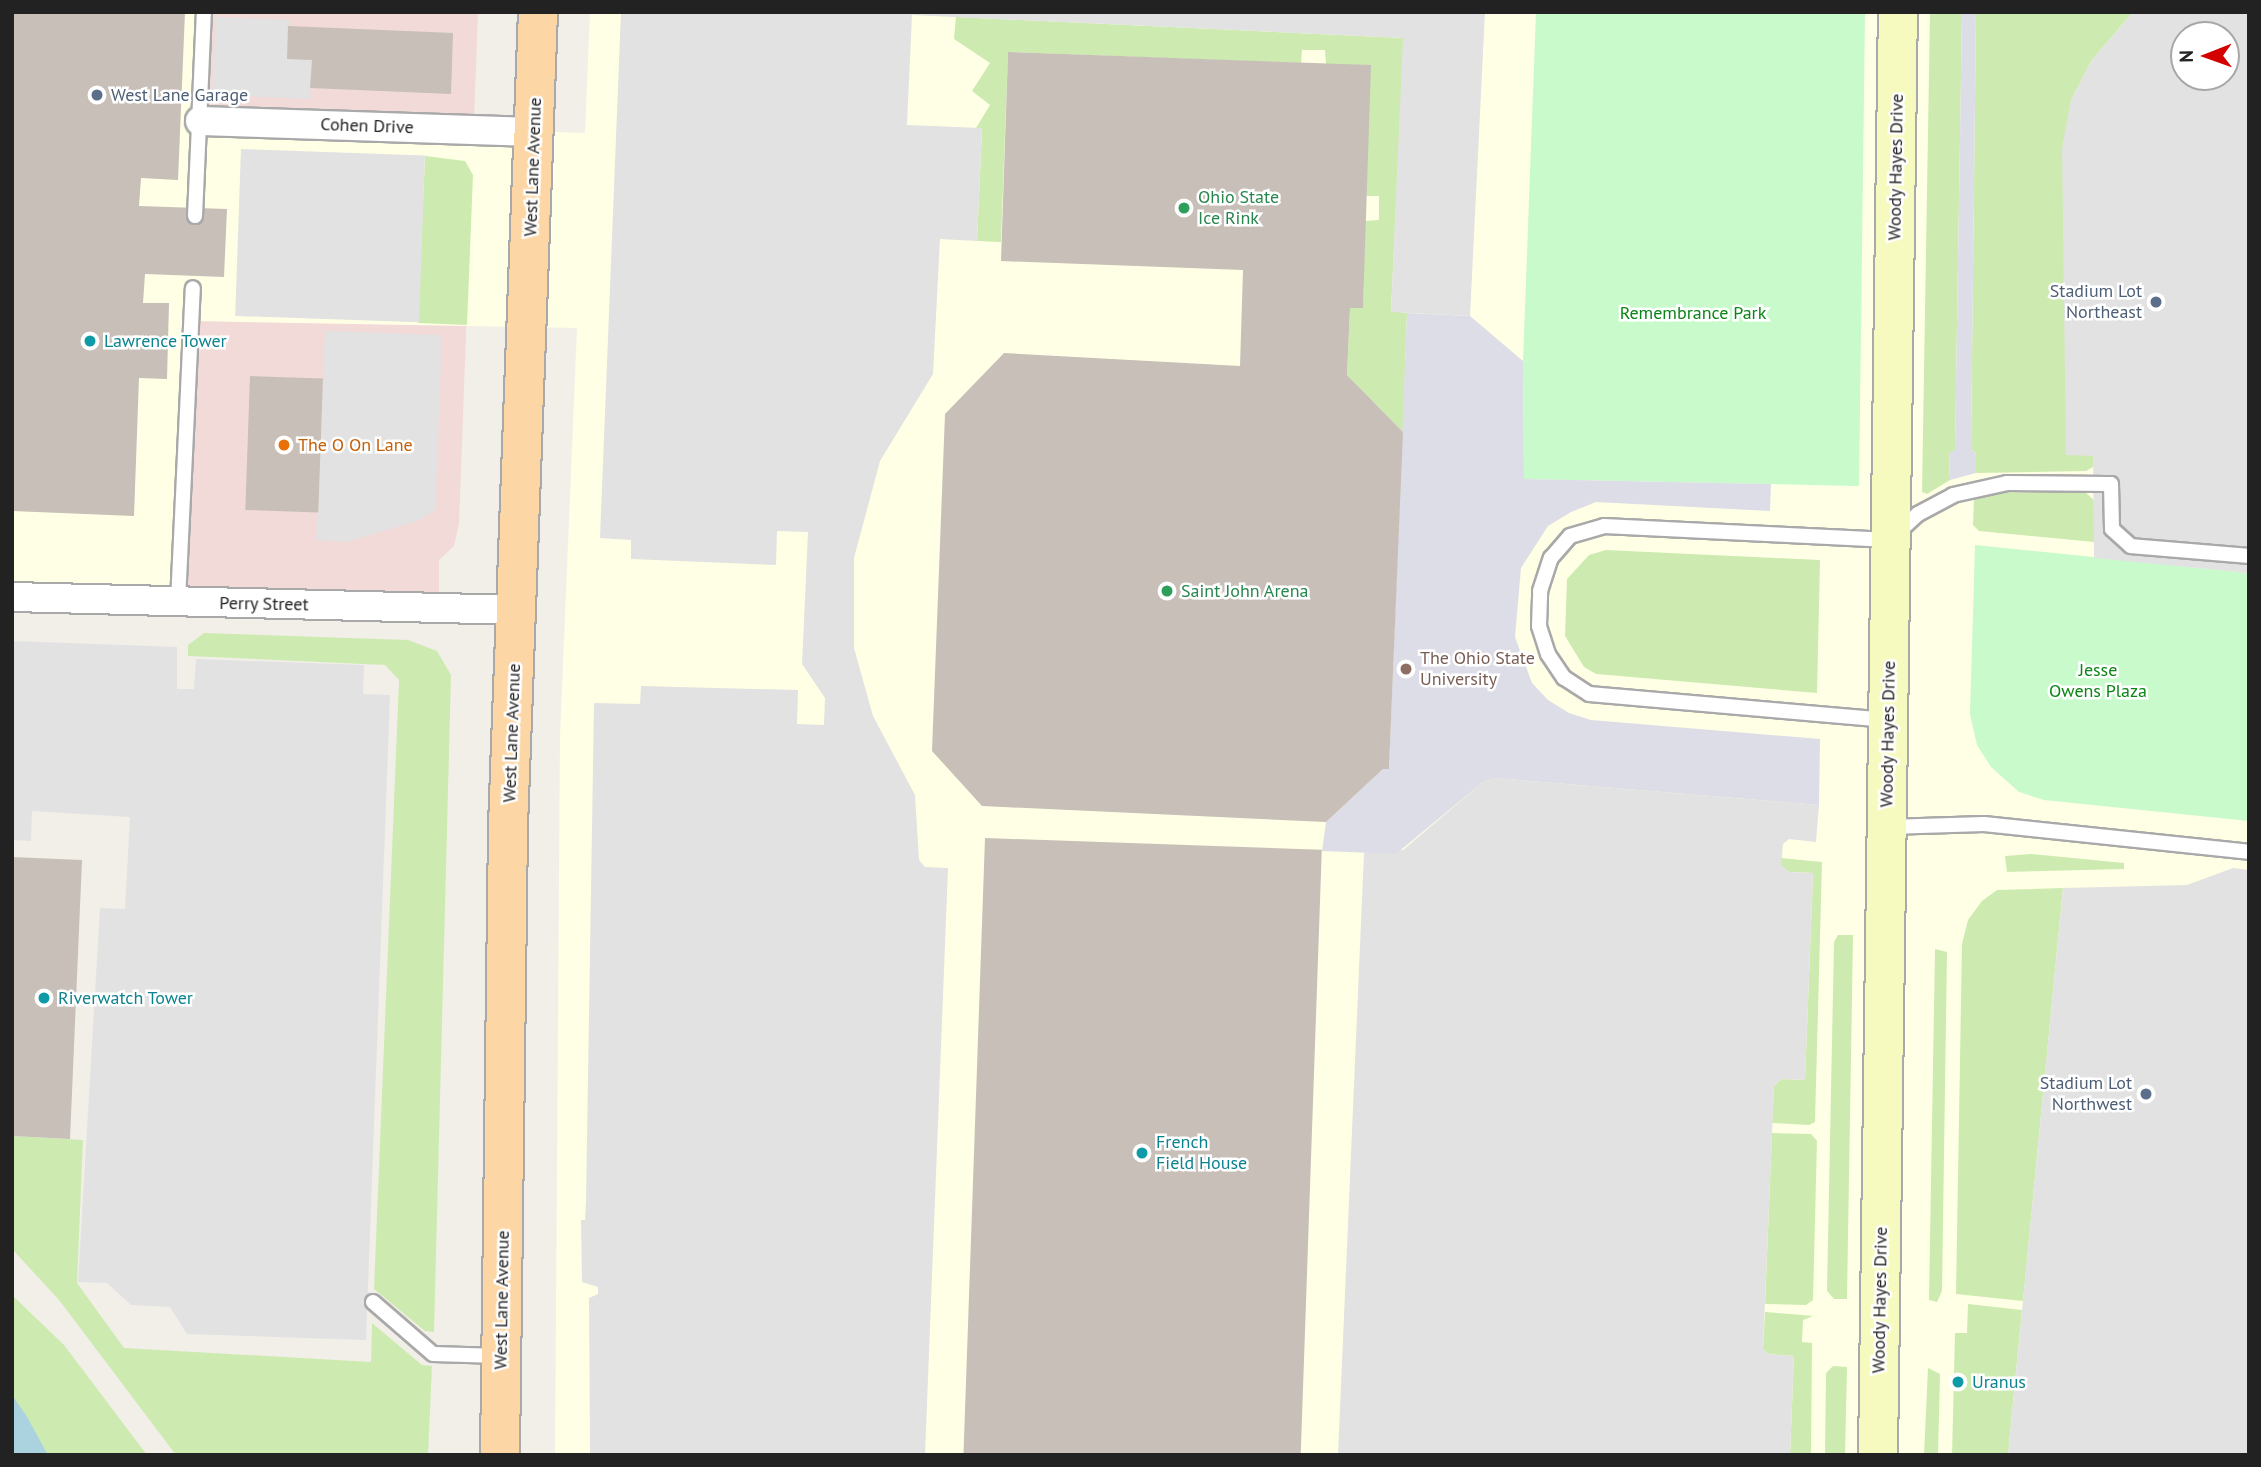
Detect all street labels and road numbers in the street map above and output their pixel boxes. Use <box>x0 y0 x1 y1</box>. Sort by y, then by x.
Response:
street label: Woody Hayes Drive <box>1884 93 1908 241</box>
street label: West Lane Avenue <box>520 97 546 237</box>
street label: Cohen Drive <box>320 114 414 138</box>
street label: Perry Street <box>219 592 309 616</box>
street label: Woody Hayes Drive <box>1876 660 1900 808</box>
street label: West Lane Avenue <box>499 663 525 803</box>
street label: Woody Hayes Drive <box>1868 1226 1892 1374</box>
street label: West Lane Avenue <box>490 1230 514 1370</box>

